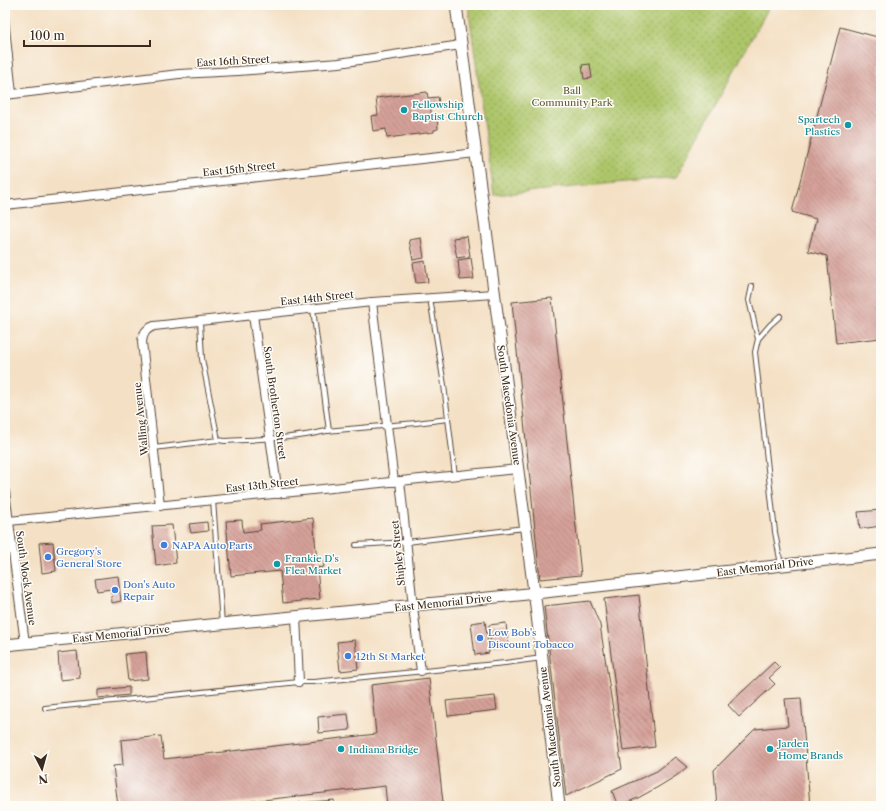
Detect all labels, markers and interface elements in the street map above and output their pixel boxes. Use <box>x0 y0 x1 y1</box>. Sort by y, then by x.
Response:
scale bar <box>24 22 150 48</box>
text: 100 m <box>30 28 65 43</box>
street label: East 16th Street <box>196 53 271 69</box>
park label: Ball Community Park <box>531 84 614 109</box>
place label: Fellowship Baptist Church <box>412 98 484 123</box>
marker: Fellowship Baptist Church <box>399 105 409 115</box>
place label: Spartech Plastics <box>798 113 841 138</box>
marker: Spartech Plastics <box>843 120 853 130</box>
street label: East 15th Street <box>202 159 276 179</box>
street label: East 14th Street <box>280 288 355 308</box>
street label: South Macedonia Avenue <box>494 344 524 466</box>
street label: South Brotherton Street <box>261 345 289 461</box>
street label: Walling Avenue <box>131 381 151 457</box>
street label: East 13th Street <box>225 475 300 495</box>
street label: Shipley Street <box>388 519 408 587</box>
street label: South Mock Avenue <box>13 530 39 627</box>
place label: NAPA Auto Parts <box>172 539 253 552</box>
marker: NAPA Auto Parts <box>159 540 169 550</box>
place label: Gregory's General Store <box>56 545 122 570</box>
marker: Gregory's General Store <box>43 552 53 562</box>
place label: Frankie D's Flea Market <box>285 552 342 577</box>
street label: East Memorial Drive <box>716 555 815 579</box>
marker: Frankie D's Flea Market <box>272 559 282 569</box>
place label: Don's Auto Repair <box>123 578 175 603</box>
marker: Don's Auto Repair <box>110 585 120 595</box>
street label: East Memorial Drive <box>394 591 493 615</box>
street label: East Memorial Drive <box>72 622 171 646</box>
place label: Low Bob's Discount Tobacco <box>488 626 574 651</box>
marker: Low Bob's Discount Tobacco <box>475 633 485 643</box>
place label: 12th St Market <box>356 650 425 663</box>
marker: 12th St Market <box>343 651 353 661</box>
street label: South Macedonia Avenue <box>536 666 564 788</box>
place label: Jarden Home Brands <box>776 737 843 762</box>
place label: Indiana Bridge <box>349 743 419 756</box>
marker: Indiana Bridge <box>336 744 346 754</box>
marker: Jarden Home Brands <box>765 744 775 754</box>
north arrow <box>22 749 62 789</box>
text: N <box>37 771 49 786</box>

